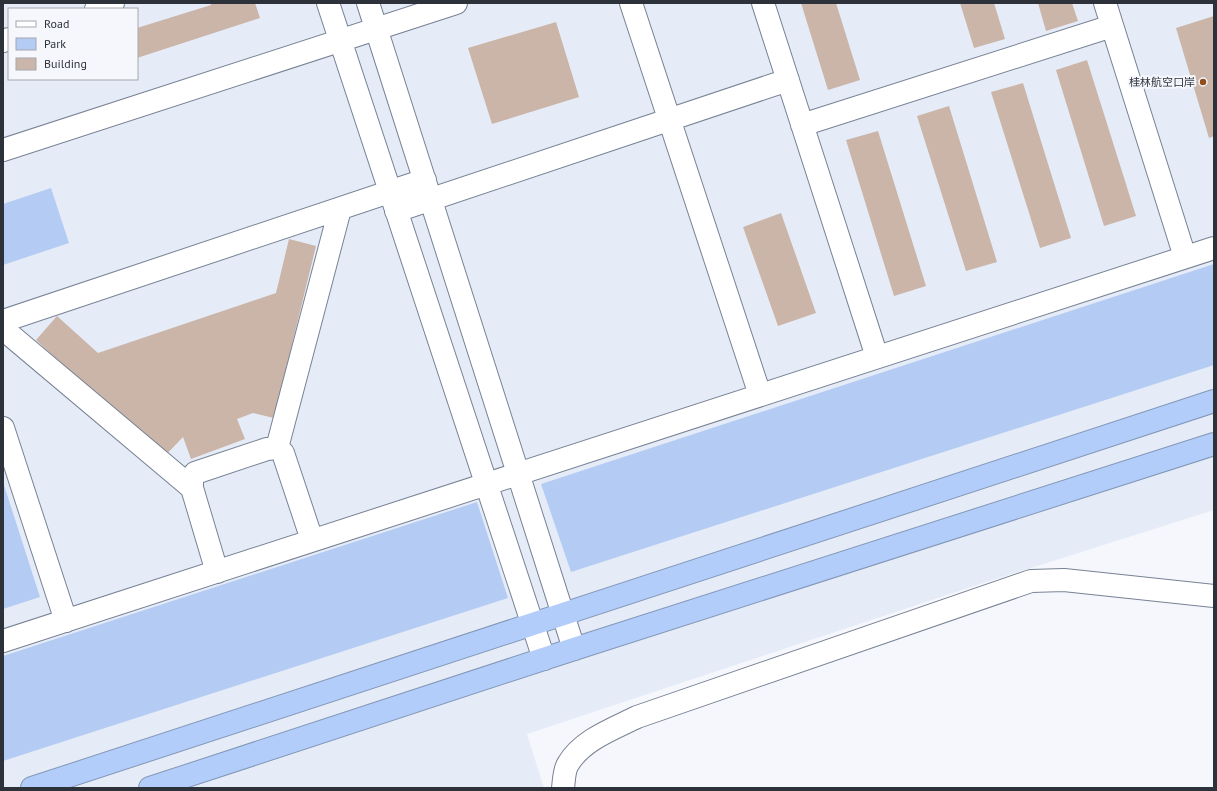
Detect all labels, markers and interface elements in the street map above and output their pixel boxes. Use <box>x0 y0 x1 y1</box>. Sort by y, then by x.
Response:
legend <box>8 8 138 80</box>
text: Road <box>44 16 69 31</box>
text: Park <box>44 36 66 51</box>
text: Building <box>44 56 87 71</box>
place label: 桂林航空口岸 <box>1129 75 1195 89</box>
marker: 桂林航空口岸 <box>1198 77 1208 87</box>

